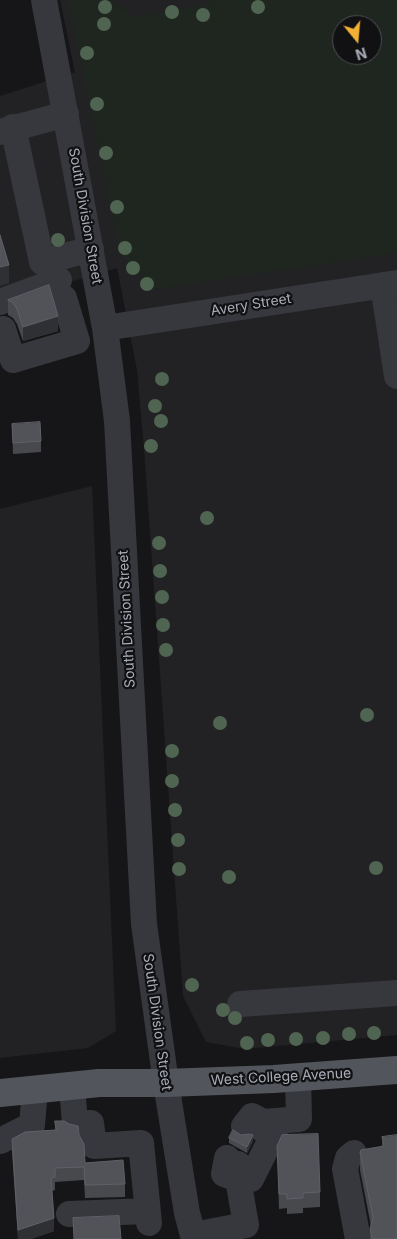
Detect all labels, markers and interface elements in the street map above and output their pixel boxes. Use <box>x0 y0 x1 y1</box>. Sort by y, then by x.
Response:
north arrow <box>332 15 382 65</box>
text: N <box>354 44 369 64</box>
street label: South Division Street <box>65 147 105 285</box>
street label: Avery Street <box>210 290 292 320</box>
street label: South Division Street <box>115 550 139 688</box>
street label: South Division Street <box>139 952 175 1092</box>
street label: West College Avenue <box>210 1065 352 1089</box>

